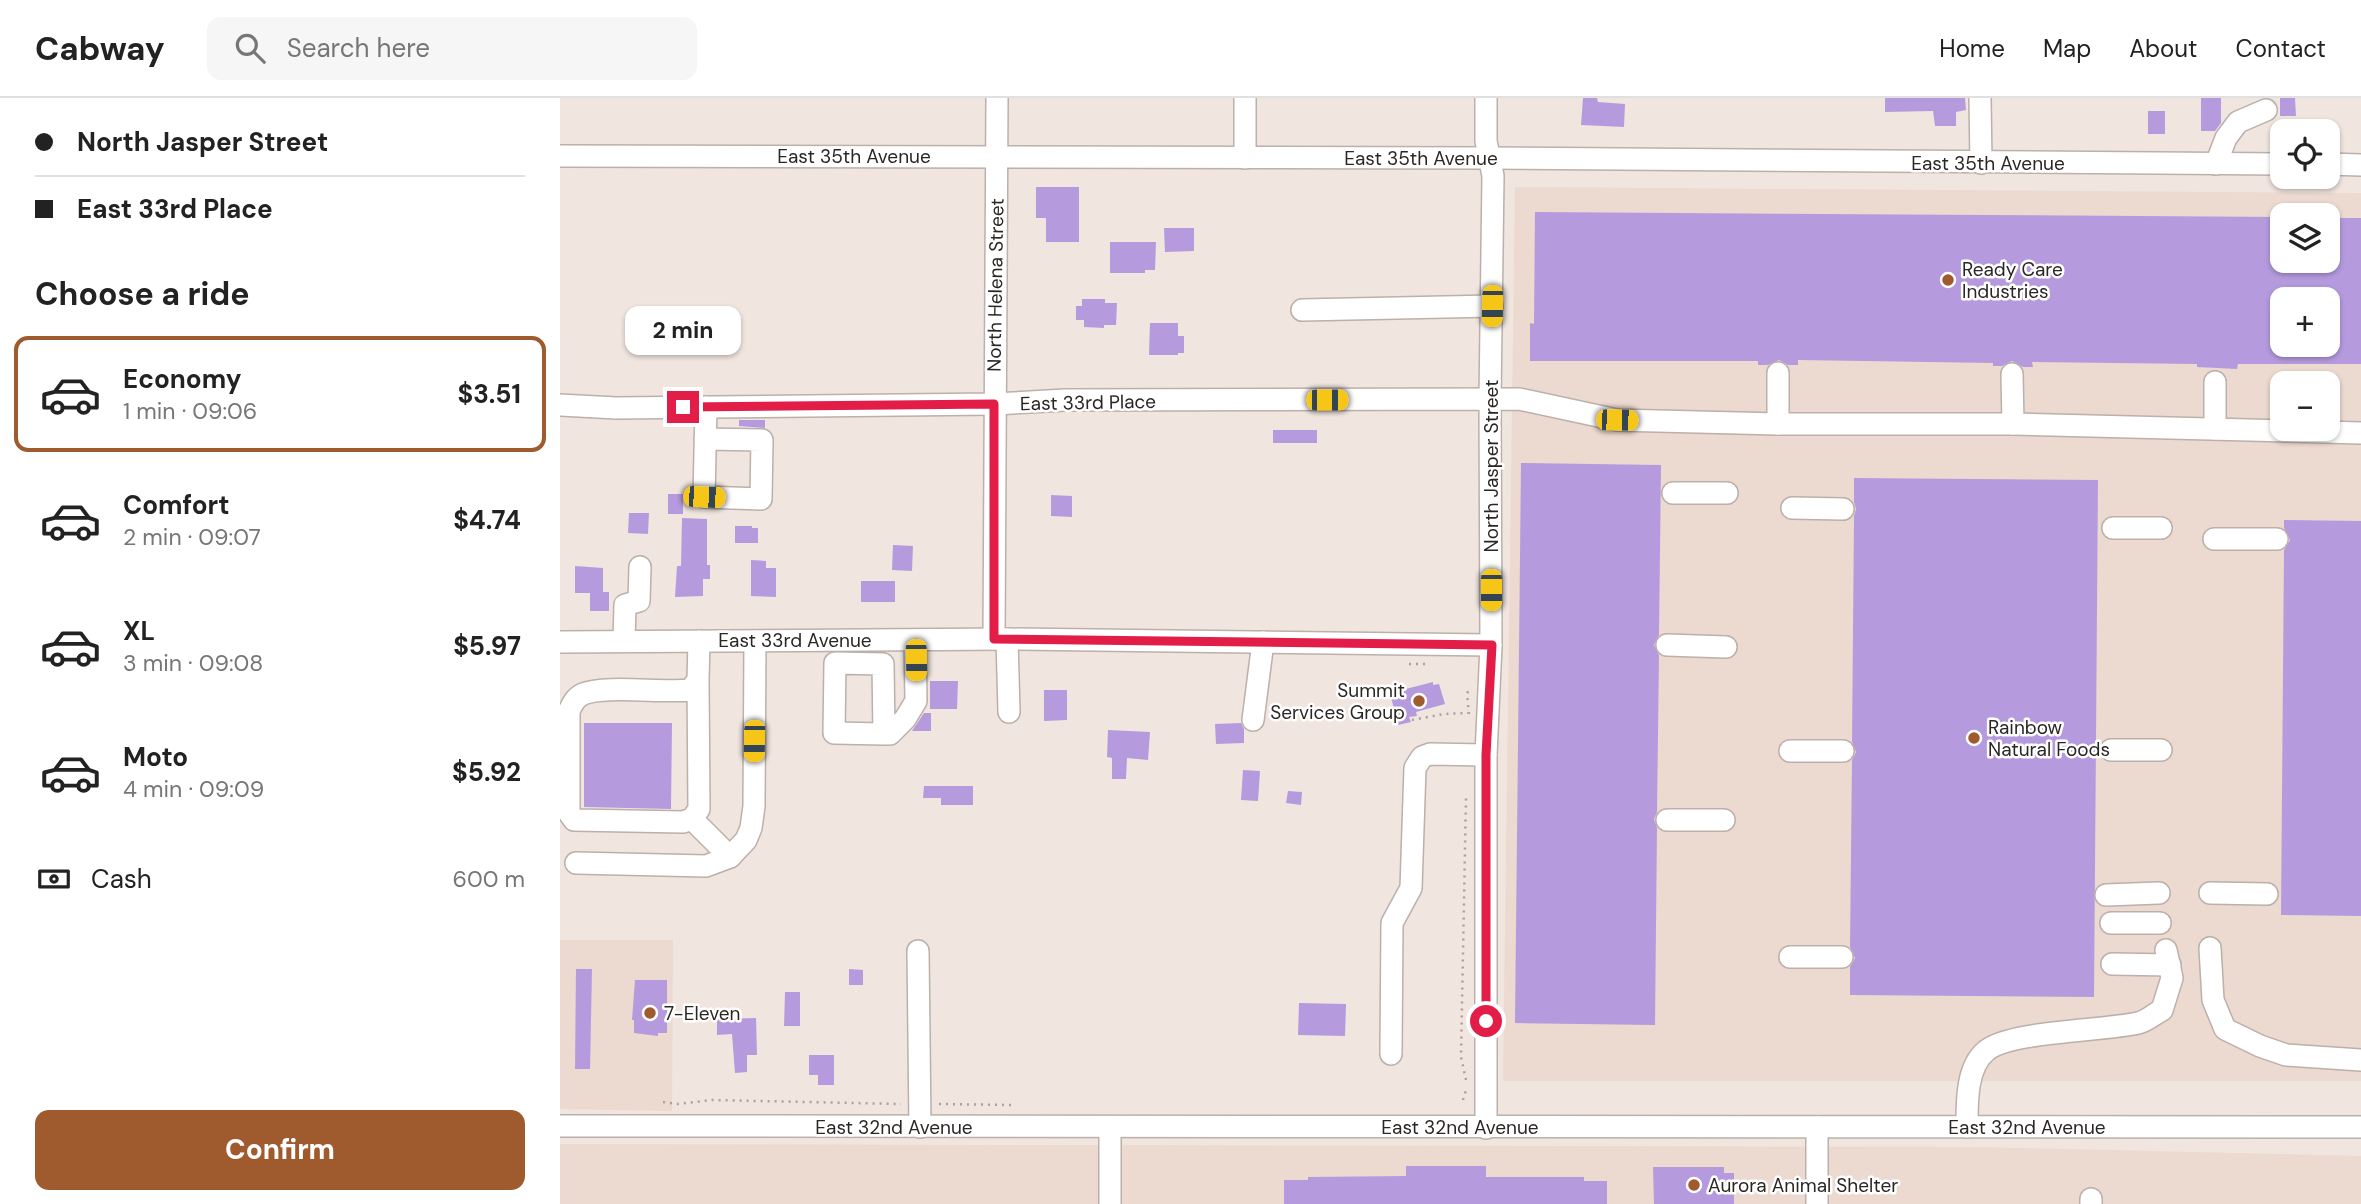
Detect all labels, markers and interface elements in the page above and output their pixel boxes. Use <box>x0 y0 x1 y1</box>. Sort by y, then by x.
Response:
search box <box>207 17 697 80</box>
text: Cabway <box>35 27 165 70</box>
icon: search <box>231 29 269 67</box>
text: Search here <box>287 31 430 65</box>
text: Home <box>1939 33 2005 64</box>
text: Map <box>2043 33 2091 64</box>
text: About <box>2129 33 2198 64</box>
text: Contact <box>2236 33 2326 64</box>
map controls <box>2270 119 2340 441</box>
button: locate <box>2270 119 2340 189</box>
text: North Jasper Street <box>77 125 328 159</box>
street label: East 35th Avenue <box>777 144 931 169</box>
street label: East 35th Avenue <box>1344 146 1498 171</box>
street label: East 35th Avenue <box>1911 151 2065 176</box>
text: East 33rd Place <box>77 192 273 226</box>
street label: North Helena Street <box>981 198 1010 372</box>
button: layers <box>2270 203 2340 273</box>
place label: Ready Care Industries <box>1962 257 2063 304</box>
marker: Ready Care Industries <box>1940 272 1956 288</box>
text: Choose a ride <box>35 273 250 315</box>
car <box>1482 285 1503 327</box>
button: + <box>2270 287 2340 357</box>
callout: 2 min <box>625 306 741 354</box>
text: 2 min <box>653 315 713 345</box>
text: Economy <box>123 362 241 396</box>
icon: car <box>39 363 102 426</box>
button: − <box>2270 371 2340 441</box>
text: $3.51 <box>457 377 521 411</box>
street label: North Jasper Street <box>1479 380 1504 552</box>
street label: East 33rd Place <box>1020 389 1156 416</box>
car <box>1307 390 1349 411</box>
route end <box>667 391 699 423</box>
text: 1 min · 09:06 <box>123 396 257 426</box>
car <box>1596 409 1639 431</box>
car <box>683 486 726 508</box>
text: Comfort <box>123 488 229 522</box>
icon: car <box>39 489 102 552</box>
text: $4.74 <box>453 503 521 537</box>
text: 2 min · 09:07 <box>123 522 261 552</box>
car <box>1481 569 1502 611</box>
text: XL <box>123 614 155 648</box>
icon: car <box>39 615 102 678</box>
street label: East 33rd Avenue <box>718 628 872 653</box>
text: $5.97 <box>453 629 521 663</box>
car <box>906 639 927 681</box>
text: 3 min · 09:08 <box>123 648 263 678</box>
place label: Summit Services Group <box>1270 678 1405 725</box>
marker: Summit Services Group <box>1411 693 1427 709</box>
place label: Rainbow Natural Foods <box>1988 715 2110 762</box>
car <box>744 720 765 762</box>
marker: Rainbow Natural Foods <box>1966 730 1982 746</box>
text: Moto <box>123 740 188 774</box>
icon: car <box>39 741 102 804</box>
text: $5.92 <box>452 755 521 789</box>
text: 4 min · 09:09 <box>123 774 264 804</box>
icon: cash <box>35 860 73 898</box>
text: Cash <box>91 862 152 896</box>
text: 600 m <box>452 864 525 894</box>
place label: 7-Eleven <box>664 1001 740 1026</box>
marker: 7-Eleven <box>642 1005 658 1021</box>
route start <box>1470 1005 1502 1037</box>
button: Confirm <box>35 1110 525 1190</box>
street label: East 32nd Avenue <box>815 1115 973 1140</box>
street label: East 32nd Avenue <box>1381 1115 1539 1140</box>
street label: East 32nd Avenue <box>1948 1115 2106 1140</box>
place label: Aurora Animal Shelter <box>1708 1173 1898 1198</box>
marker: Aurora Animal Shelter <box>1686 1177 1702 1193</box>

